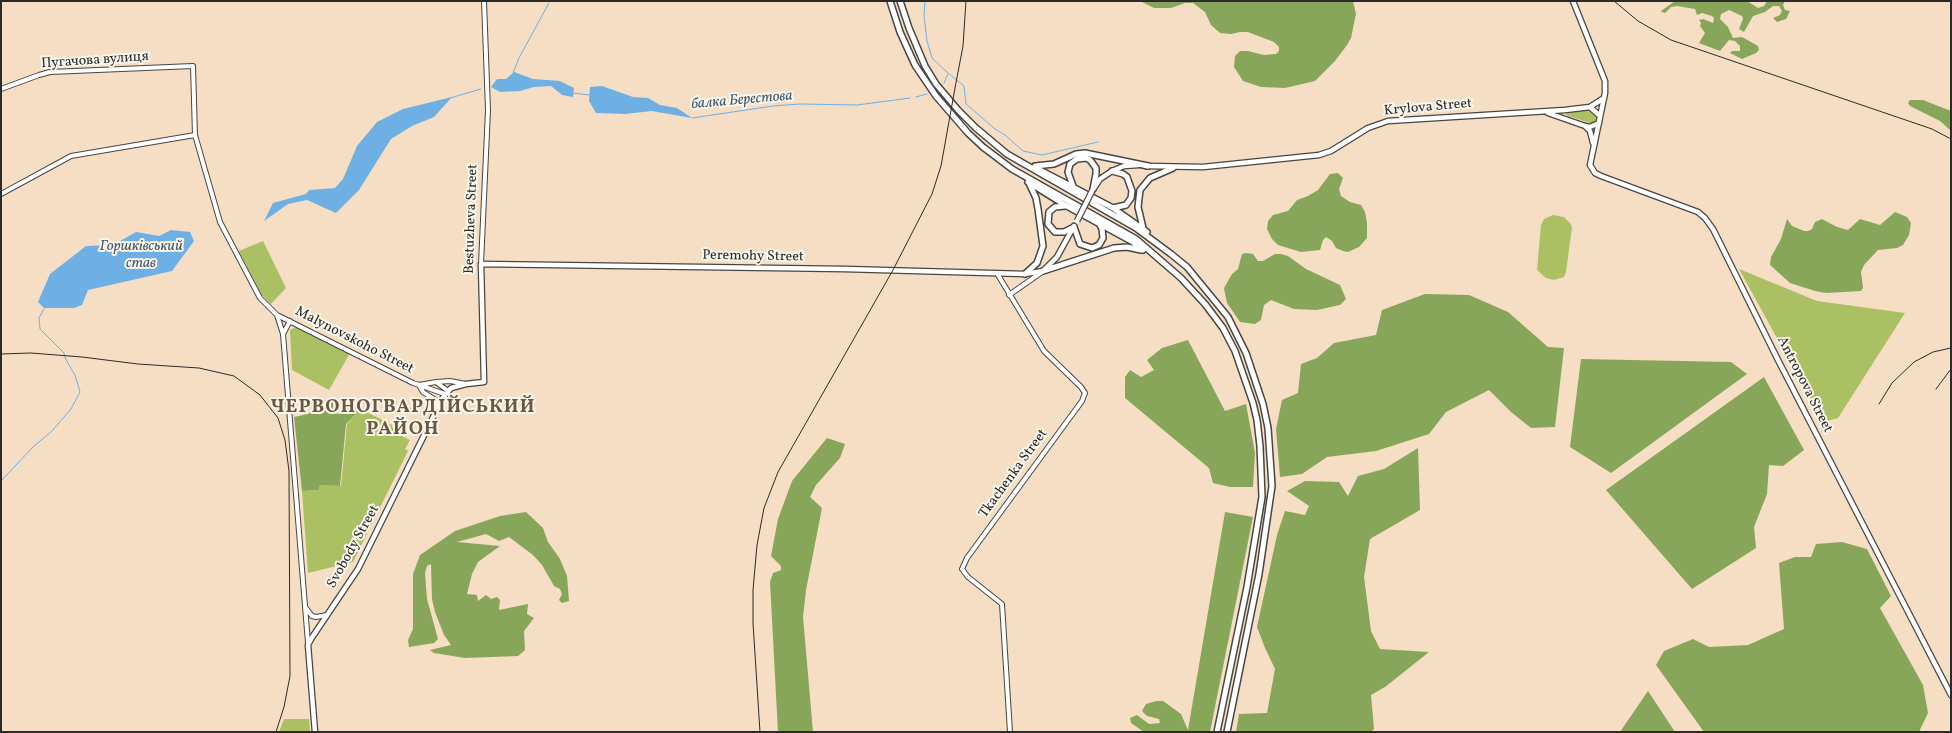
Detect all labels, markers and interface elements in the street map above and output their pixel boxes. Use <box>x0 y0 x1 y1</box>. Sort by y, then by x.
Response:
street label: Пугачова вулиця <box>41 49 149 73</box>
water label: балка Берестова <box>691 88 793 114</box>
street label: Krylova Street <box>1383 96 1473 120</box>
street label: Bestuzheva Street <box>462 164 482 274</box>
water label: Горшківський став <box>99 238 183 273</box>
street label: Peremohy Street <box>702 248 804 266</box>
street label: Malynovskoho Street <box>292 304 416 378</box>
street label: Antropova Street <box>1773 334 1835 436</box>
district label: ЧЕРВОНОГВАРДІЙСЬКИЙ РАЙОН <box>268 398 538 442</box>
street label: Tkachenka Street <box>976 426 1052 522</box>
street label: Svobody Street <box>324 503 384 591</box>

